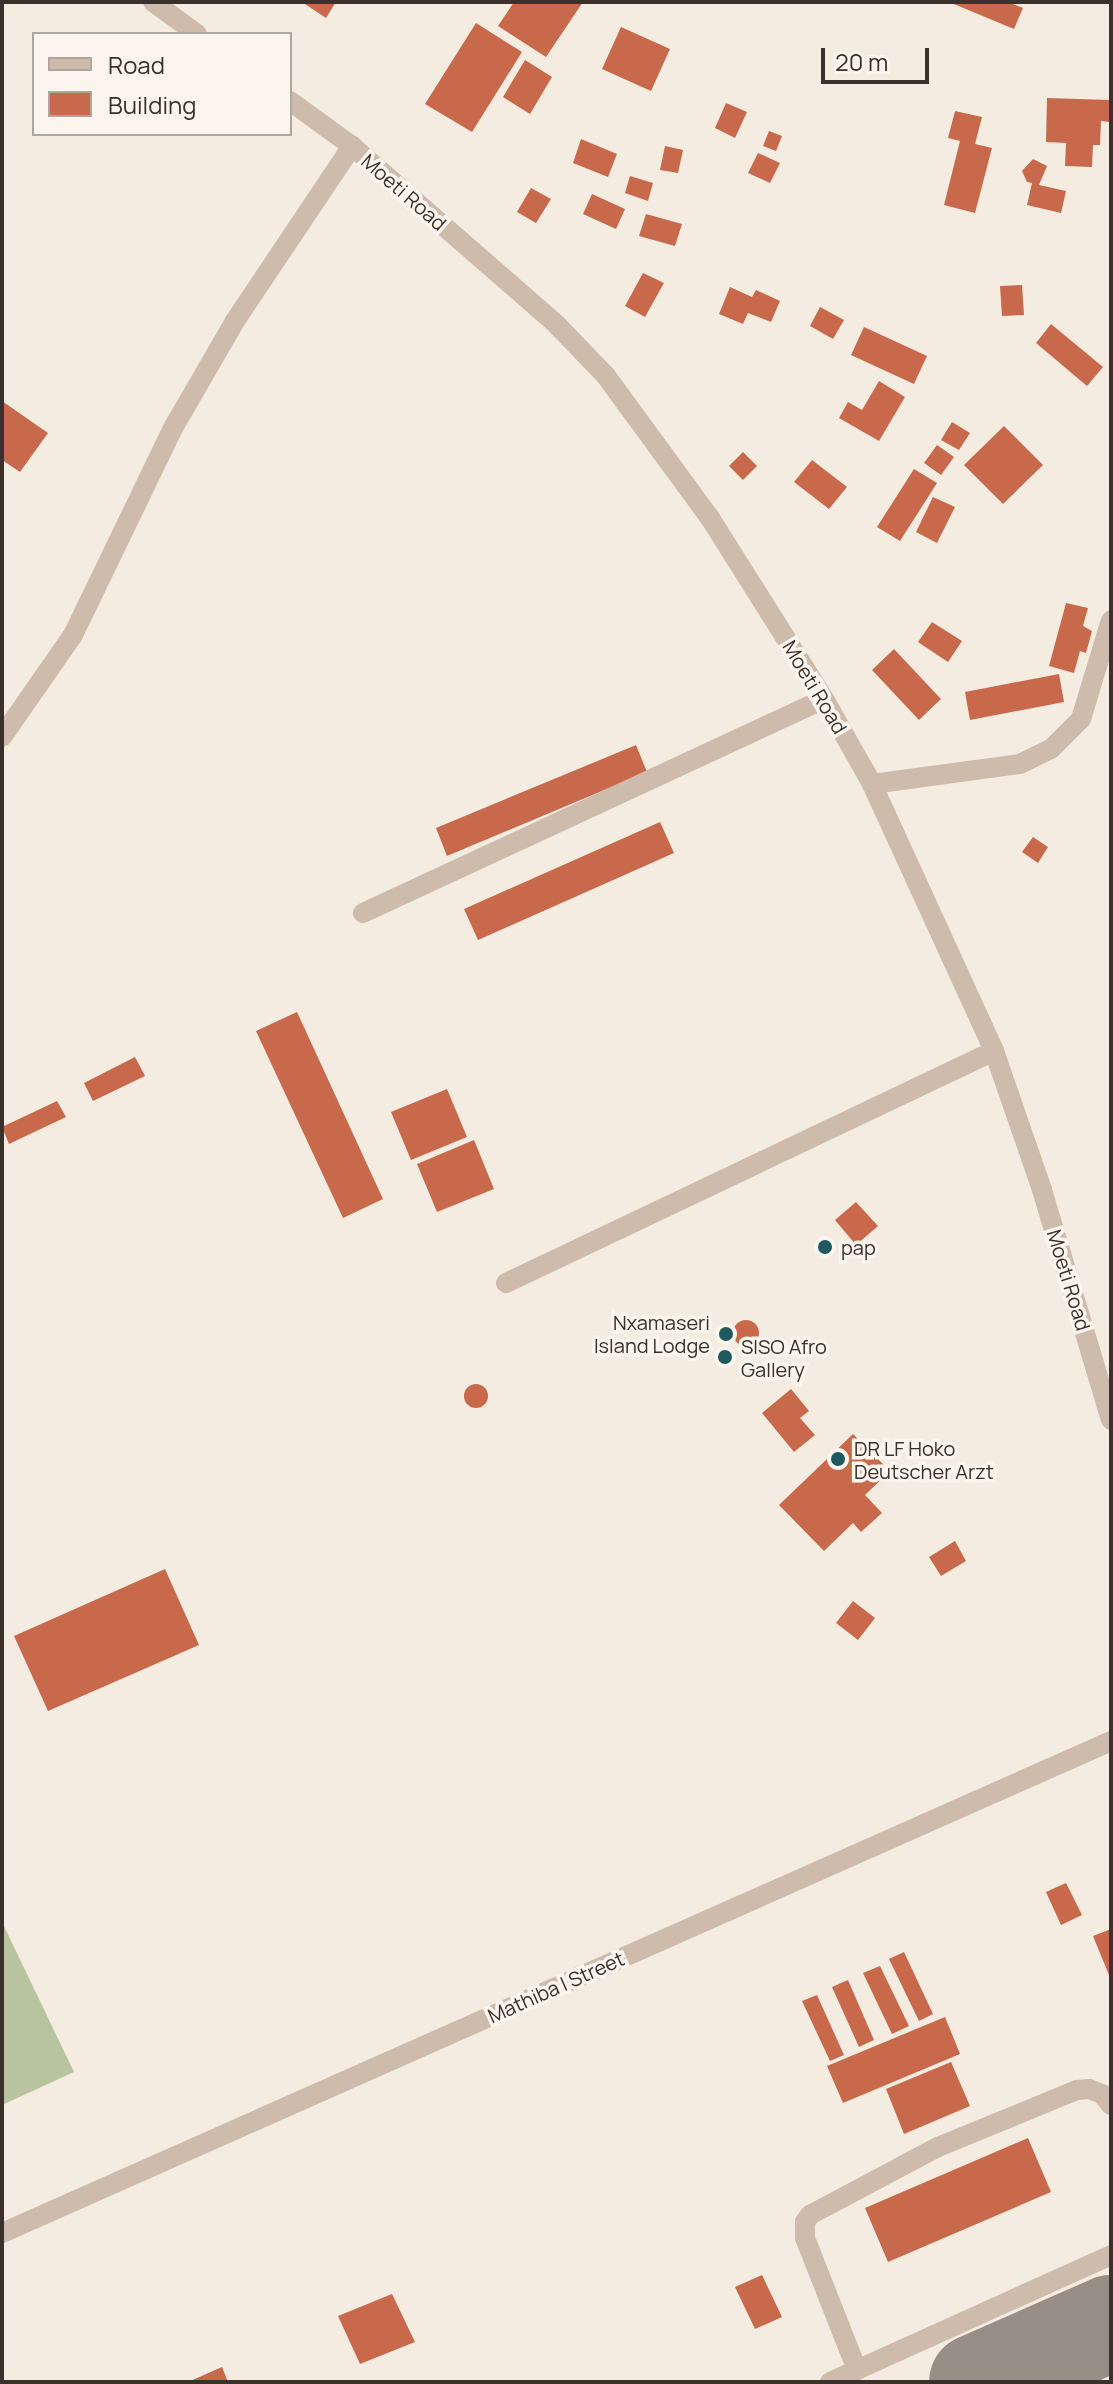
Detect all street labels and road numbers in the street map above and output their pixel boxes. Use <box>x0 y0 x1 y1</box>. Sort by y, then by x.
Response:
street label: Moeti Road <box>357 149 451 235</box>
street label: Moeti Road <box>778 636 852 738</box>
street label: Moeti Road <box>1042 1227 1096 1333</box>
street label: Mathiba I Street <box>484 1946 628 2028</box>

